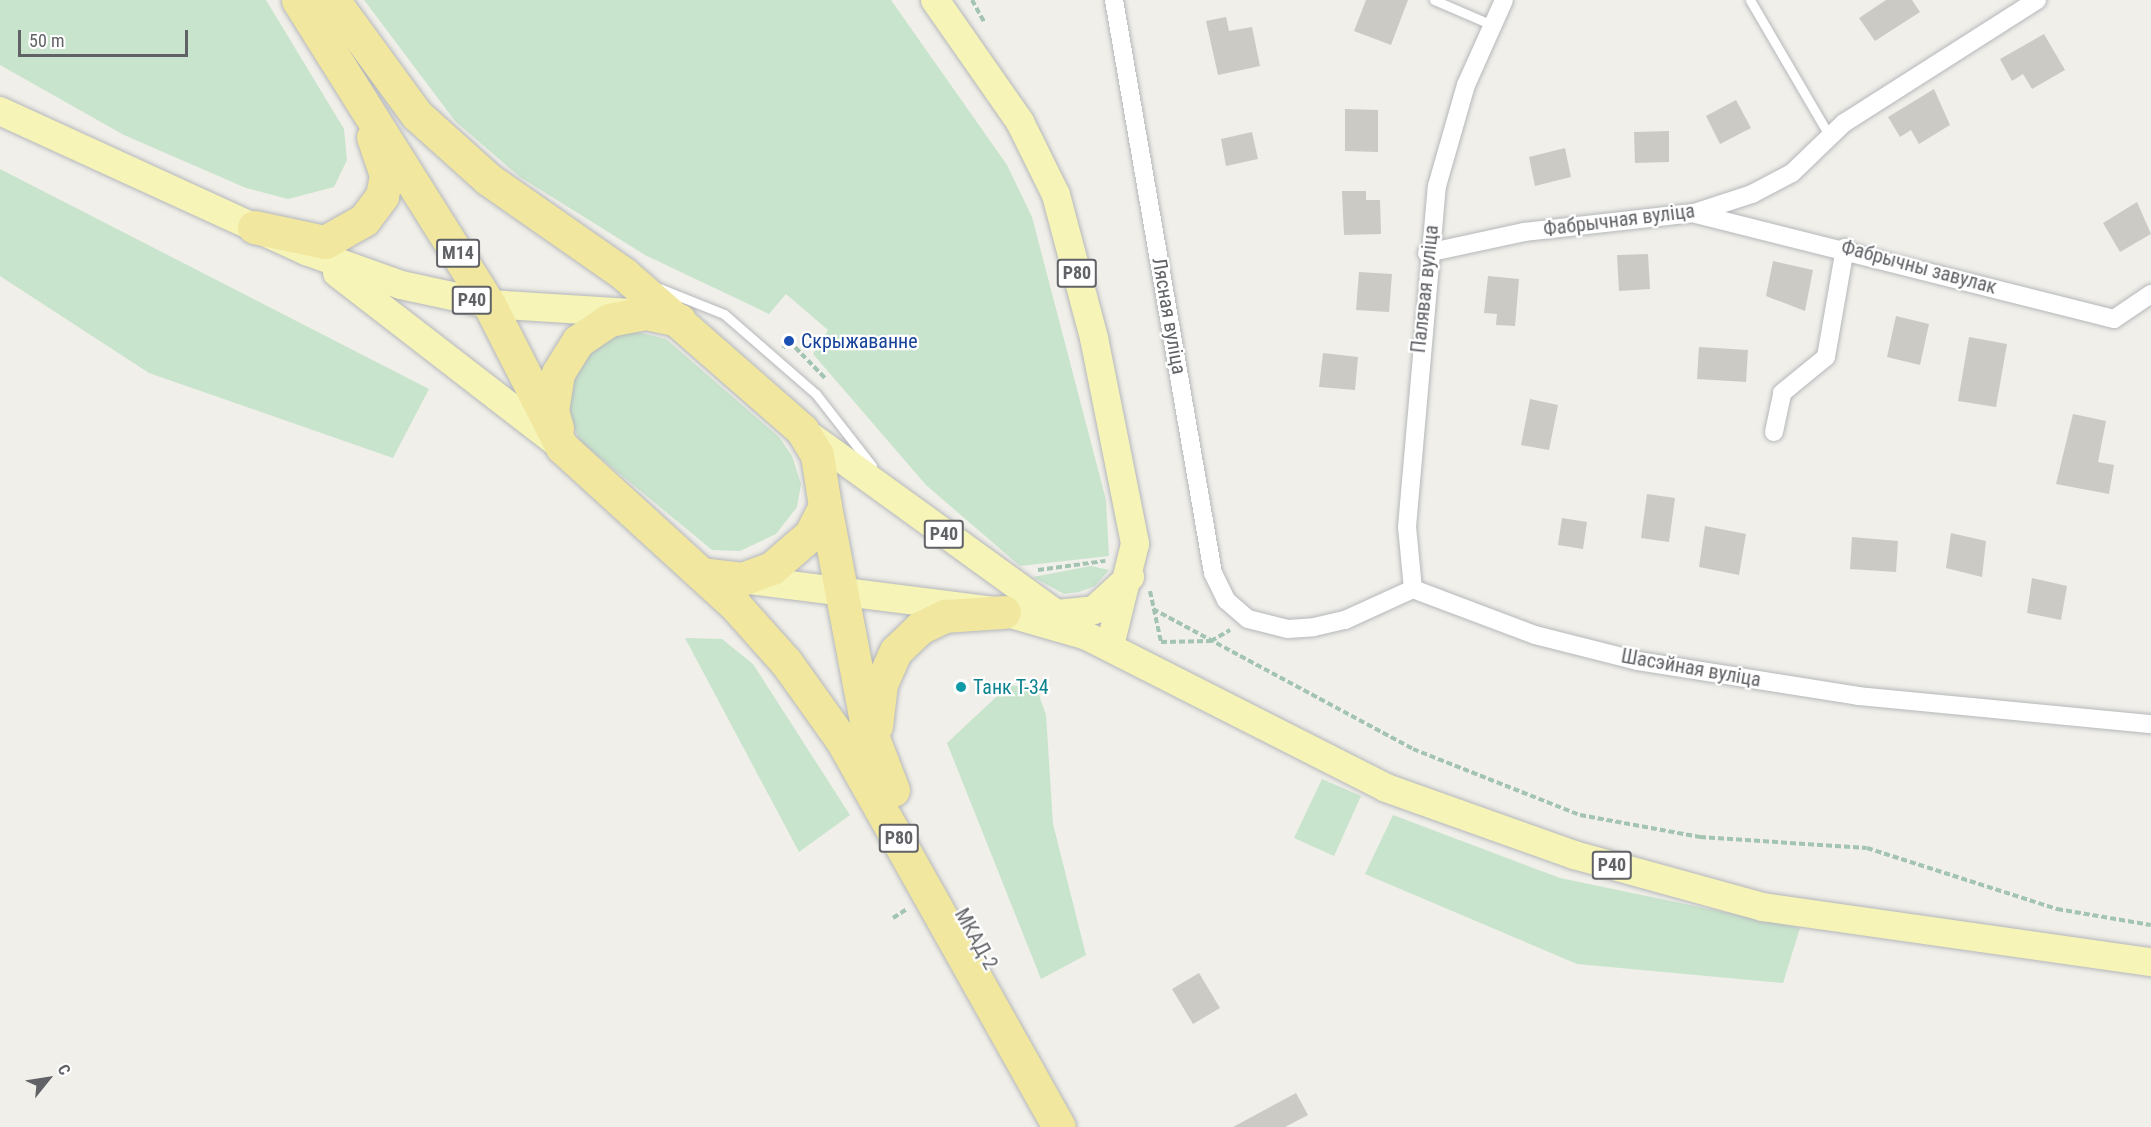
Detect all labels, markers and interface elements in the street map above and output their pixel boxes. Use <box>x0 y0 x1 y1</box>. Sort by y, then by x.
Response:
scale bar <box>21 18 190 56</box>
text: 50 m <box>29 30 64 51</box>
street label: Фабрычная вуліца <box>1542 199 1696 241</box>
street label: Палявая вуліца <box>1406 224 1444 354</box>
street label: Фабрычны завулак <box>1839 235 1999 299</box>
road number: М14 <box>436 238 480 268</box>
street label: Лясная вуліца <box>1147 256 1191 376</box>
road number: Р80 <box>1056 258 1098 288</box>
road number: Р40 <box>451 285 493 315</box>
place label: Скрыжаванне <box>801 329 918 353</box>
marker: Скрыжаванне <box>782 334 796 348</box>
road number: Р40 <box>923 519 965 549</box>
street label: Шасэйная вуліца <box>1619 644 1763 692</box>
place label: Танк Т-34 <box>973 675 1049 699</box>
marker: Танк Т-34 <box>954 680 968 694</box>
road number: Р80 <box>878 823 920 853</box>
road number: Р40 <box>1591 850 1633 880</box>
street label: МКАД-2 <box>949 904 1003 974</box>
north arrow <box>18 1049 78 1109</box>
text: С <box>54 1061 75 1078</box>

